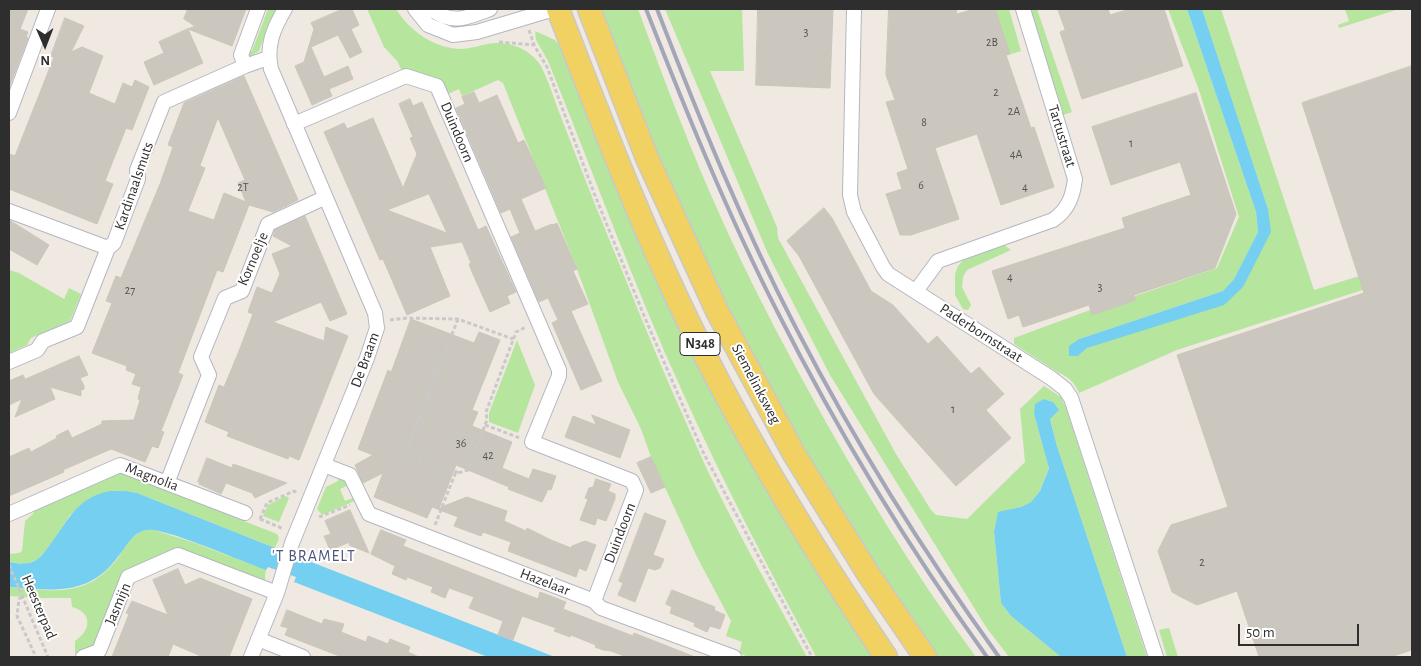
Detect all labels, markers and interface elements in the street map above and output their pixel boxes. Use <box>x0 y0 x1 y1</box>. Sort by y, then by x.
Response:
north arrow <box>20 20 70 70</box>
house number: 3 <box>804 25 808 39</box>
house number: 2B <box>986 35 998 49</box>
text: N <box>40 53 50 67</box>
house number: 2 <box>993 85 999 99</box>
street label: Duindoorn <box>436 99 478 165</box>
street label: Tartustraat <box>1044 103 1080 169</box>
house number: 2A <box>1008 104 1020 118</box>
house number: 8 <box>921 115 927 129</box>
house number: 1 <box>1129 136 1133 150</box>
street label: Kardinaalsmuts <box>111 140 157 232</box>
house number: 4A <box>1010 147 1022 161</box>
house number: 6 <box>918 178 924 192</box>
house number: 2T <box>237 180 249 194</box>
house number: 4 <box>1022 180 1028 194</box>
street label: Kornoelje <box>234 229 272 289</box>
house number: 4 <box>1007 270 1013 284</box>
house number: 3 <box>1098 280 1102 294</box>
house number: 27 <box>125 283 135 297</box>
street label: Paderbornstraat <box>936 300 1026 366</box>
street label: De Braam <box>347 330 383 390</box>
road number: N348 <box>680 332 720 356</box>
street label: Siemelinksweg <box>727 341 785 427</box>
house number: 1 <box>951 402 955 416</box>
house number: 36 <box>456 436 466 450</box>
house number: 42 <box>482 448 494 462</box>
street label: Magnolia <box>123 459 181 495</box>
street label: Duindoorn <box>600 500 640 566</box>
district label: 'T BRAMELT <box>271 546 357 566</box>
house number: 2 <box>1199 555 1205 569</box>
street label: Hazelaar <box>517 564 573 600</box>
street label: Heesterpad <box>17 572 61 642</box>
street label: Jasmijn <box>101 580 135 628</box>
scale bar <box>1241 614 1362 646</box>
text: 50 m <box>1246 625 1275 640</box>

